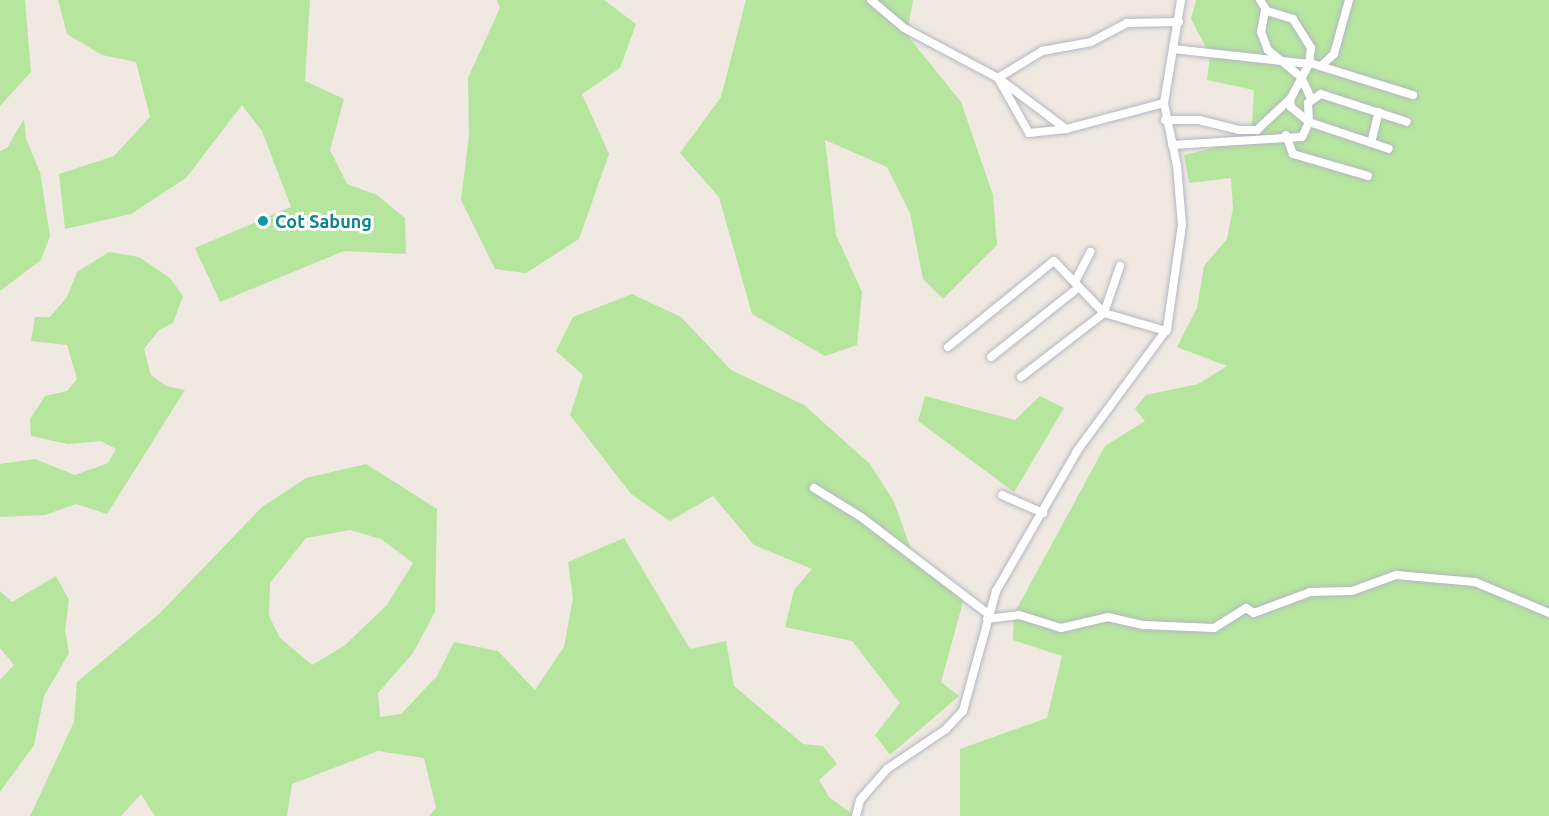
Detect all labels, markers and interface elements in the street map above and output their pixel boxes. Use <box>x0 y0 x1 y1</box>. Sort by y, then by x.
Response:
place label: Cot Sabung <box>275 210 372 232</box>
marker: Cot Sabung <box>256 214 270 228</box>

